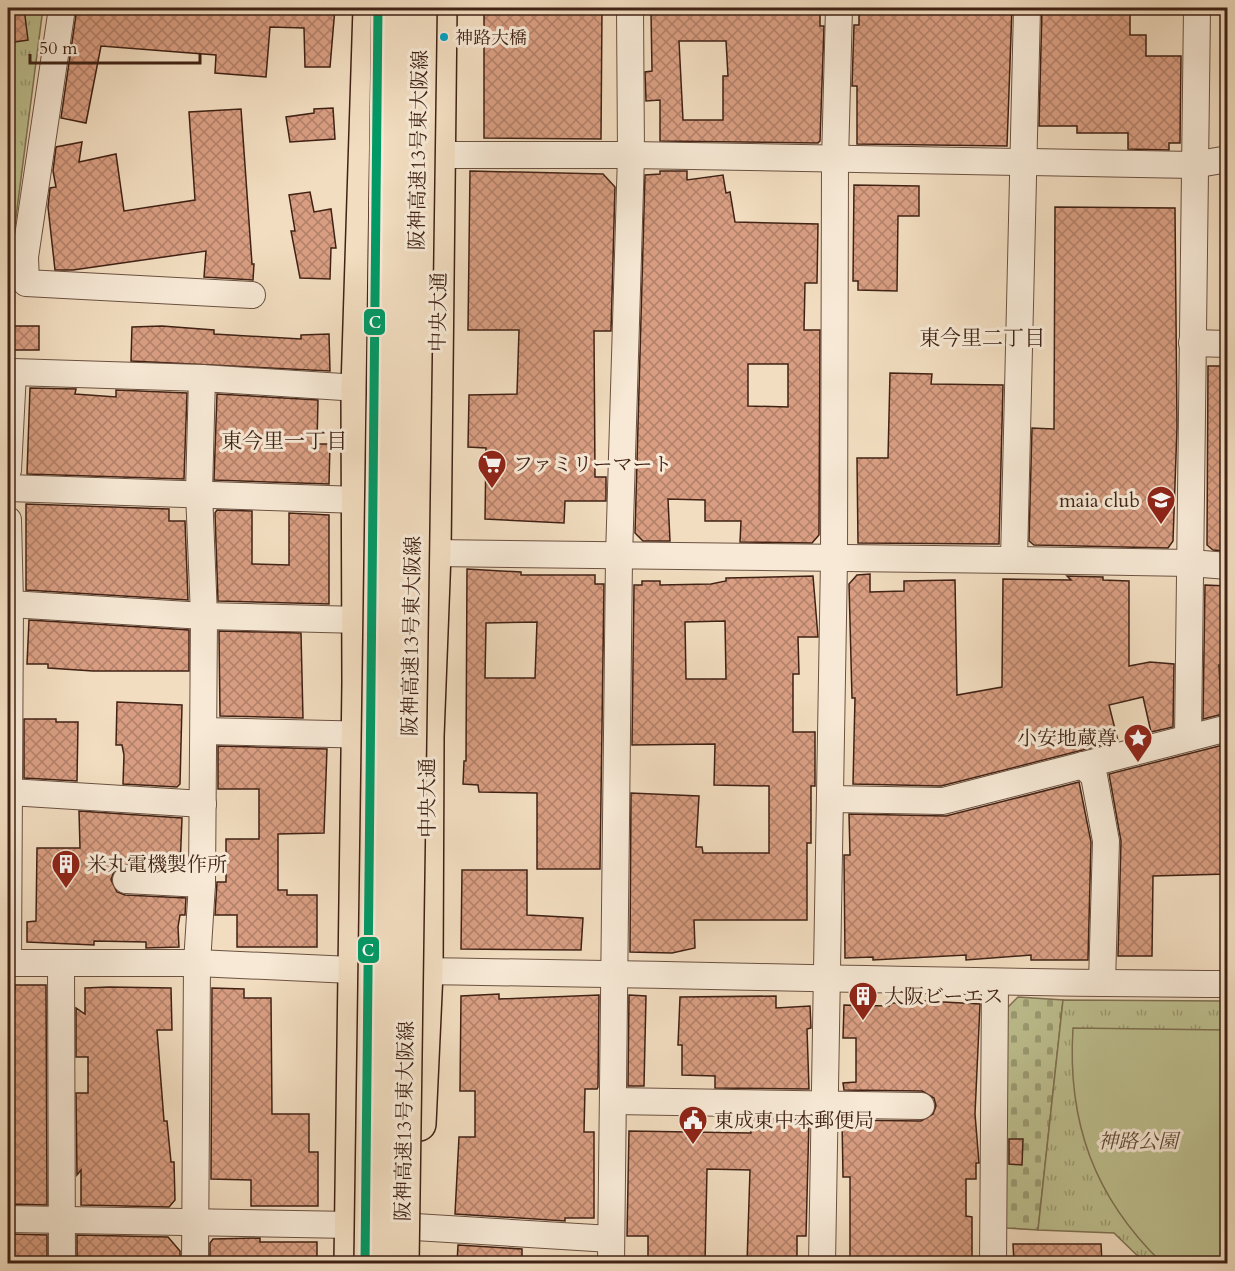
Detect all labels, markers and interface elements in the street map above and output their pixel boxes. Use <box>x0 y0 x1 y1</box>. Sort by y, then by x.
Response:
place label: 神路大橋 <box>455 26 527 51</box>
scale bar <box>30 27 200 65</box>
marker: 神路大橋 <box>438 31 450 43</box>
text: 50 m <box>39 36 78 61</box>
street label: 阪神高速13号東大阪線 <box>403 50 434 250</box>
street label: 中央大通 <box>424 272 453 352</box>
line badge: C <box>363 308 386 336</box>
text: C <box>369 312 381 334</box>
district label: 東今里二丁目 <box>919 324 1045 353</box>
district label: 東今里一丁目 <box>221 427 347 456</box>
supermarket icon: ファミリーマート <box>476 448 508 490</box>
place label: ファミリーマート <box>513 451 673 478</box>
school or university icon: maia club <box>1145 484 1177 526</box>
place label: maia club <box>1059 487 1140 514</box>
street label: 阪神高速13号東大阪線 <box>396 536 427 736</box>
place icon: 小安地蔵尊 <box>1122 722 1154 764</box>
place label: 小安地蔵尊 <box>1017 725 1117 752</box>
street label: 中央大通 <box>414 758 441 838</box>
building icon: 米丸電機製作所 <box>50 848 82 890</box>
place label: 米丸電機製作所 <box>87 851 227 878</box>
line badge: C <box>357 936 380 964</box>
text: C <box>362 940 374 962</box>
building icon: 大阪ビーエス <box>847 980 879 1022</box>
place label: 大阪ビーエス <box>884 983 1003 1010</box>
street label: 阪神高速13号東大阪線 <box>389 1021 420 1221</box>
public building icon: 東成東中本郵便局 <box>677 1104 709 1146</box>
place label: 東成東中本郵便局 <box>714 1107 874 1134</box>
park label: 神路公園 <box>1098 1128 1181 1155</box>

